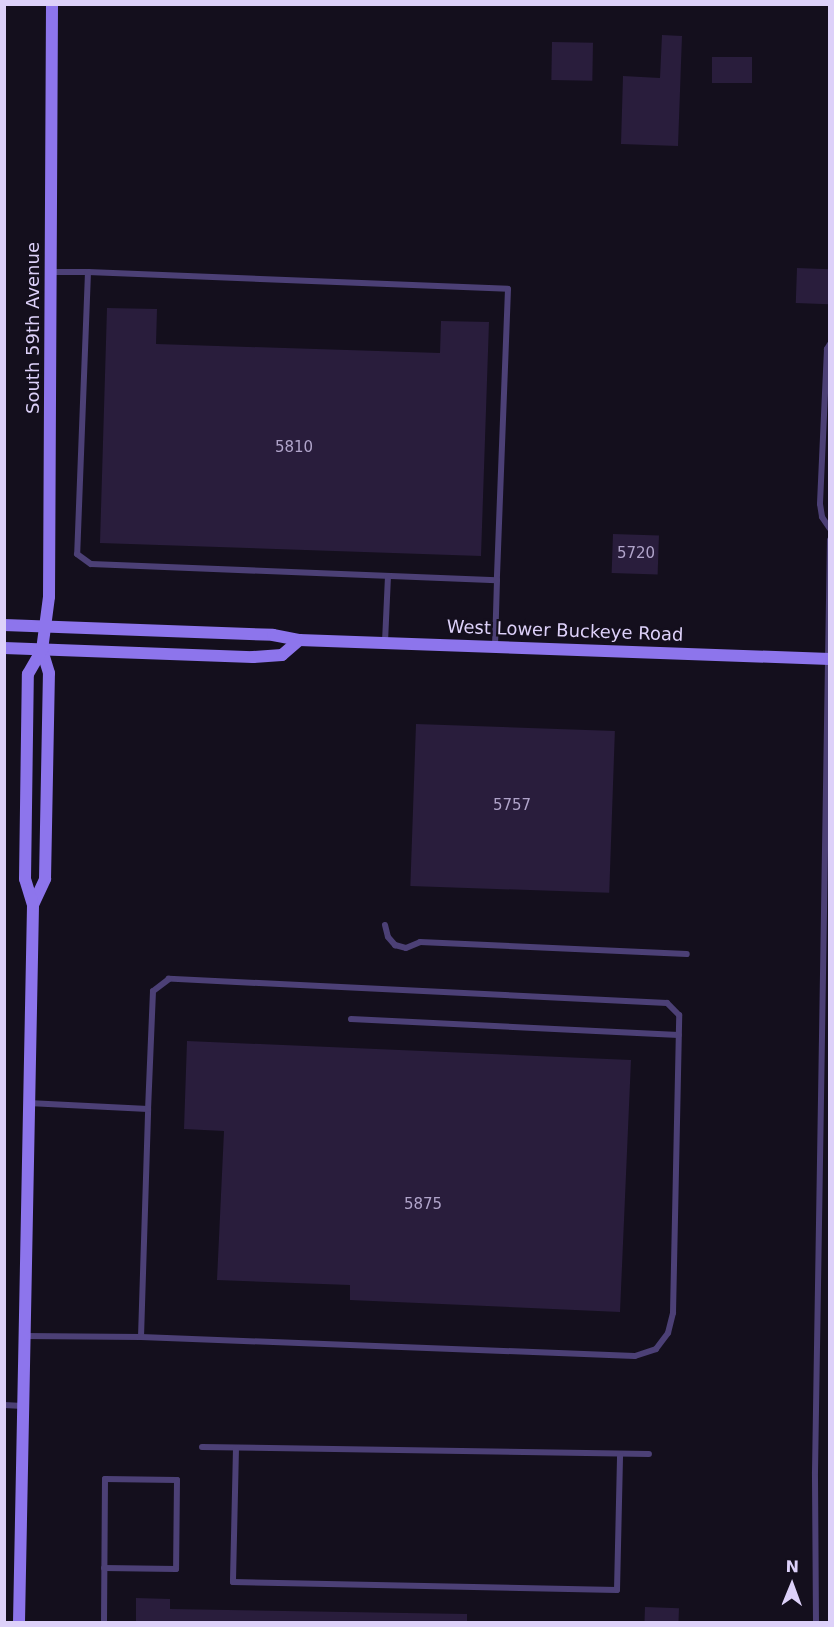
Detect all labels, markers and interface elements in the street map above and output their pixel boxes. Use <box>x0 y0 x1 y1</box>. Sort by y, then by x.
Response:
street label: South 59th Avenue <box>22 242 44 414</box>
house number: 5810 <box>275 439 313 457</box>
house number: 5720 <box>617 545 655 563</box>
street label: West Lower Buckeye Road <box>446 616 684 646</box>
house number: 5757 <box>493 797 531 815</box>
house number: 5875 <box>404 1196 442 1214</box>
north arrow <box>762 1555 822 1615</box>
text: N <box>785 1557 799 1576</box>

